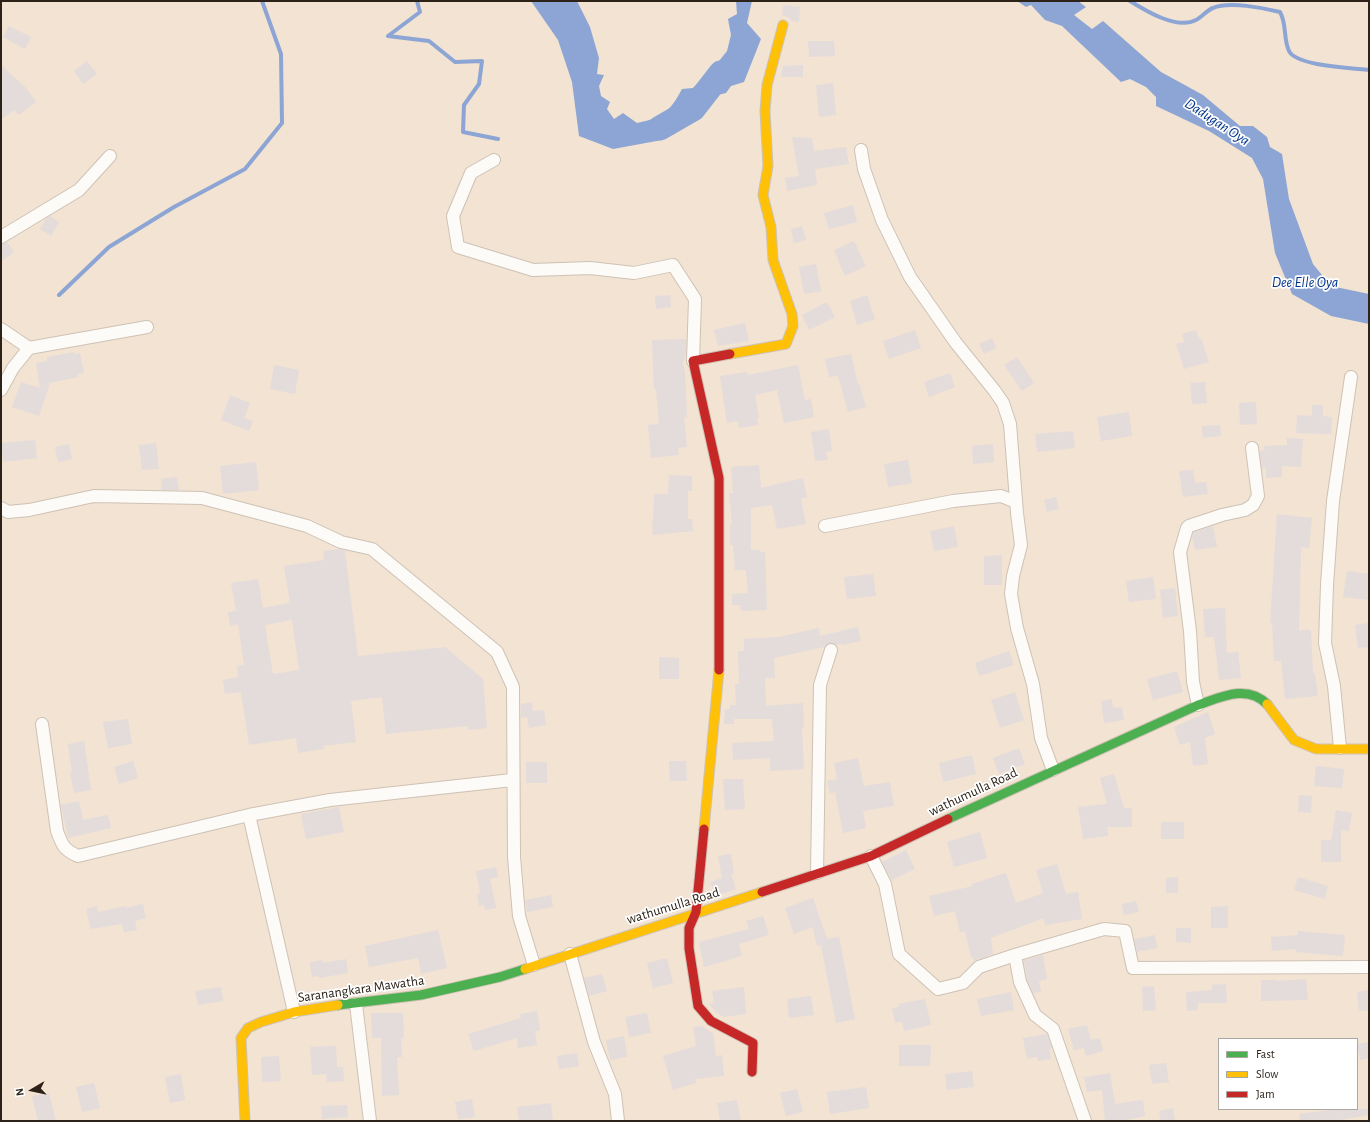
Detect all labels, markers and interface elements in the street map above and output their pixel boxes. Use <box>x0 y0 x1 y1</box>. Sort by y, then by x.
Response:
water label: Dadugan Oya <box>1181 94 1253 150</box>
water label: Dee Elle Oya <box>1272 273 1338 291</box>
street label: wathumulla Road <box>926 764 1020 820</box>
street label: wathumulla Road <box>624 884 722 928</box>
street label: Saranangkara Mawatha <box>297 972 425 1006</box>
legend <box>1218 1038 1358 1110</box>
text: Fast <box>1256 1048 1275 1060</box>
text: Slow <box>1256 1068 1278 1080</box>
north arrow <box>12 1070 52 1110</box>
text: N <box>14 1087 26 1097</box>
text: Jam <box>1256 1088 1275 1100</box>

